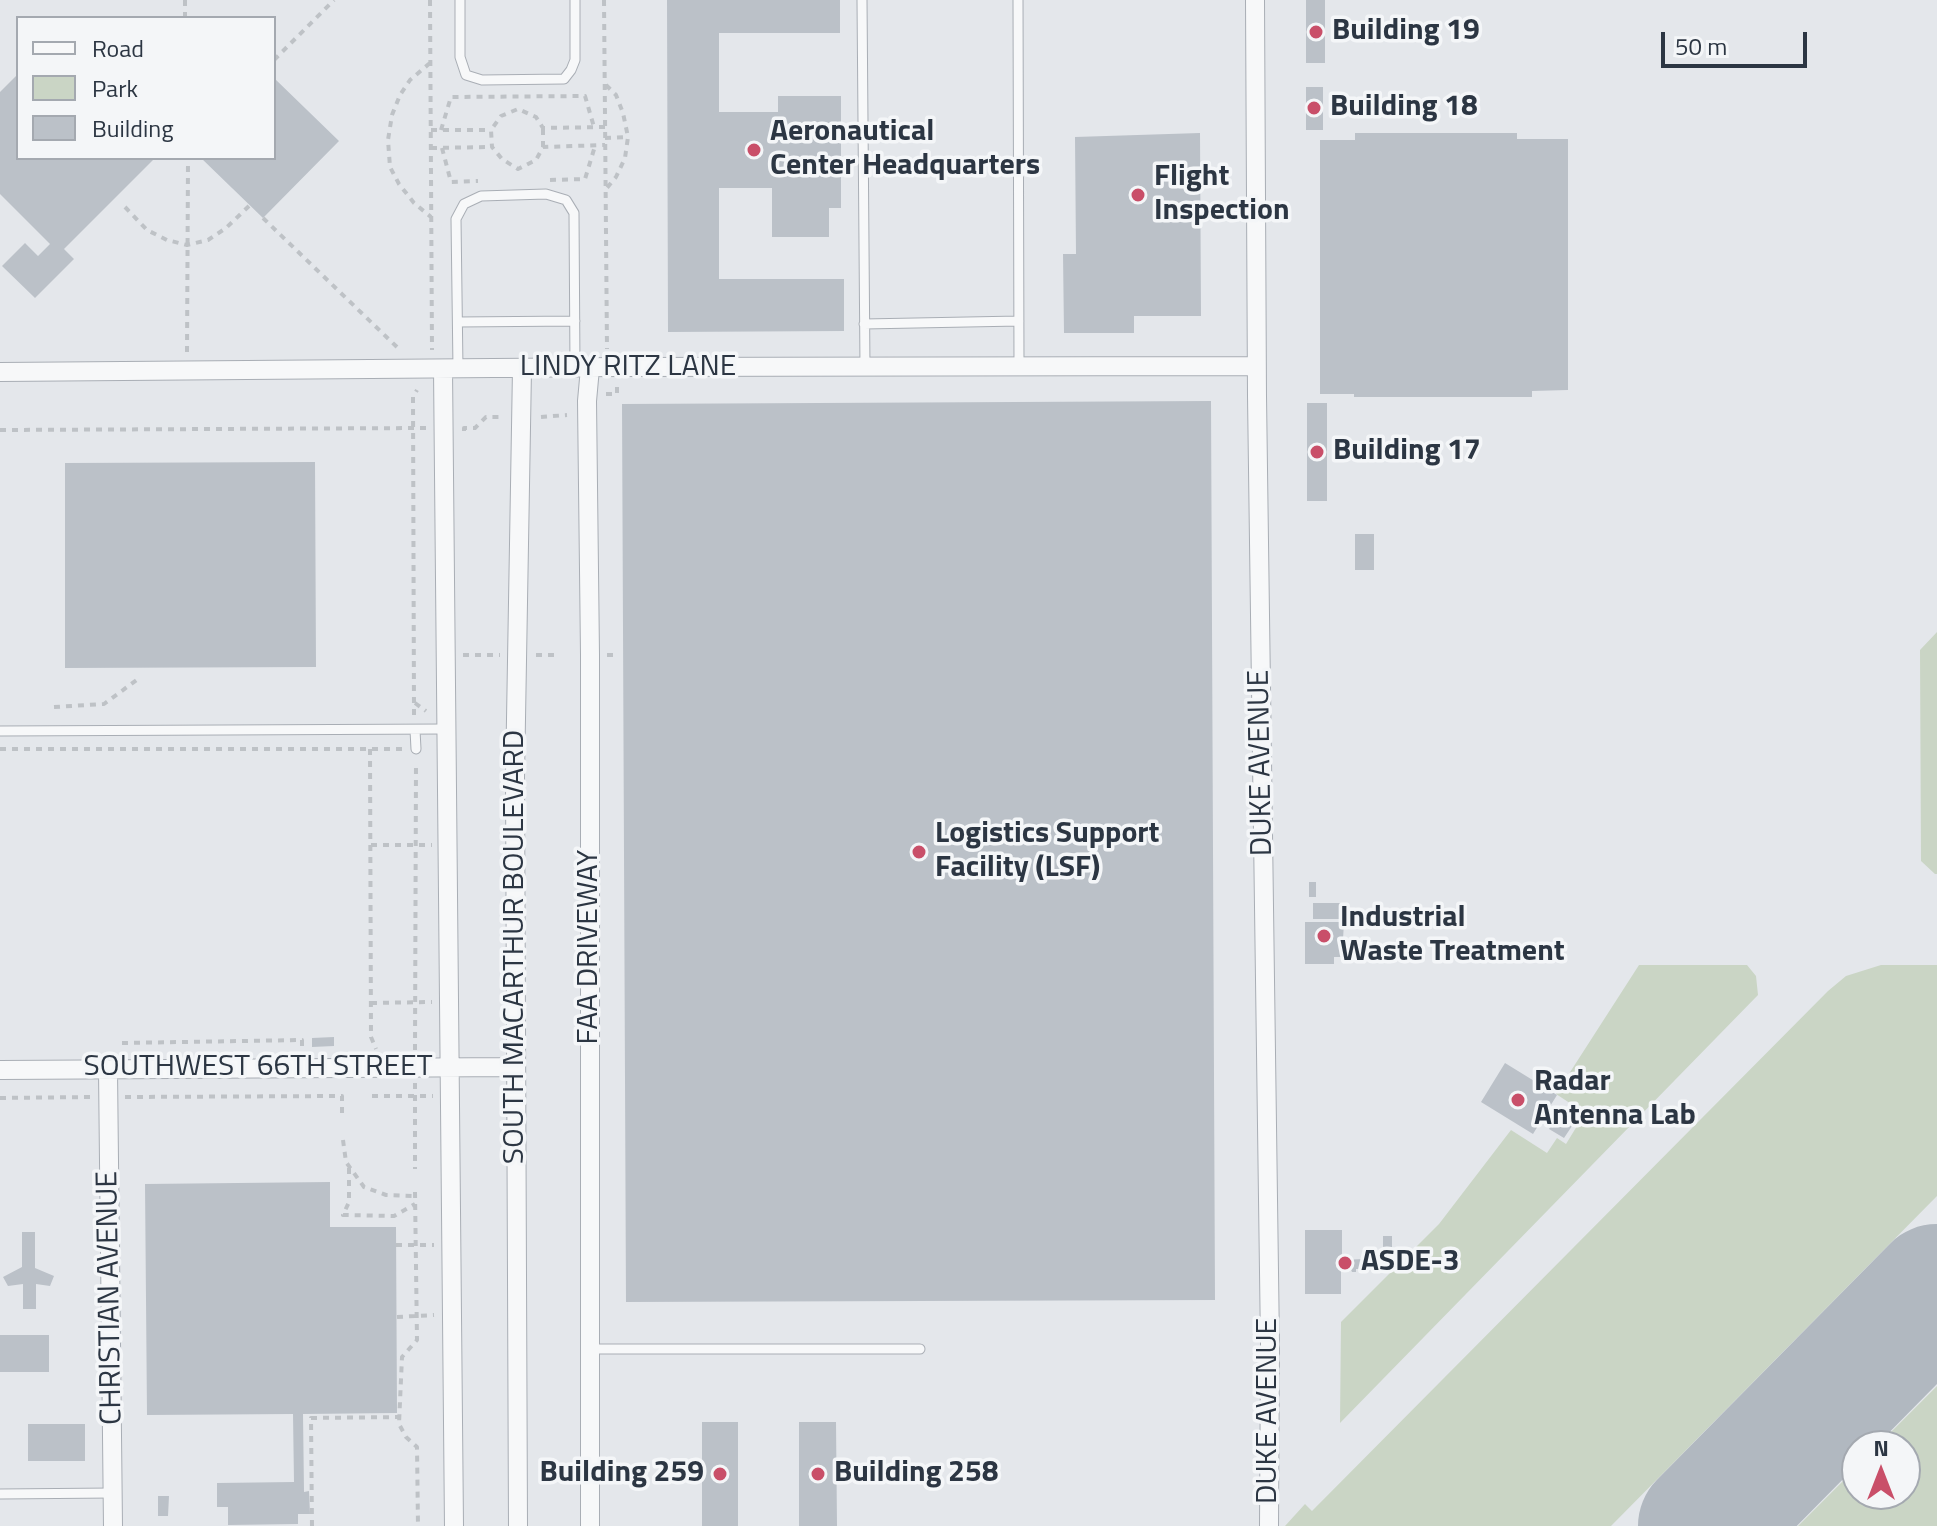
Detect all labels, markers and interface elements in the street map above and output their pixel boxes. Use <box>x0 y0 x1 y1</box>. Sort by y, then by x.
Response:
place label: Building 19 <box>1332 14 1480 50</box>
legend <box>16 16 276 160</box>
scale bar <box>1665 16 1811 66</box>
marker: Building 19 <box>1307 23 1325 41</box>
text: 50 m <box>1675 28 1727 64</box>
text: Road <box>92 30 144 66</box>
text: Park <box>92 70 138 106</box>
place label: Building 18 <box>1330 90 1478 126</box>
marker: Building 18 <box>1305 99 1323 117</box>
text: Building <box>92 110 174 146</box>
place label: Aeronautical Center Headquarters <box>770 115 1040 186</box>
marker: Aeronautical Center Headquarters <box>745 141 763 159</box>
place label: Flight Inspection <box>1154 160 1290 230</box>
marker: Flight Inspection <box>1129 186 1147 204</box>
street label: LINDY RITZ LANE <box>520 350 736 386</box>
place label: Building 17 <box>1333 434 1481 470</box>
marker: Building 17 <box>1308 443 1326 461</box>
street label: DUKE AVENUE <box>1242 670 1282 856</box>
street label: SOUTH MACARTHUR BOULEVARD <box>498 730 534 1164</box>
place label: Logistics Support Facility (LSF) <box>935 817 1159 888</box>
marker: Logistics Support Facility (LSF) <box>910 843 928 861</box>
street label: FAA DRIVEWAY <box>572 850 608 1044</box>
place label: Industrial Waste Treatment <box>1340 901 1565 972</box>
marker: Industrial Waste Treatment <box>1315 927 1333 945</box>
street label: SOUTHWEST 66TH STREET <box>84 1050 432 1086</box>
place label: Radar Antenna Lab <box>1534 1065 1696 1136</box>
marker: Radar Antenna Lab <box>1509 1091 1527 1109</box>
street label: CHRISTIAN AVENUE <box>91 1171 131 1425</box>
place label: ASDE-3 <box>1361 1245 1460 1281</box>
marker: ASDE-3 <box>1336 1254 1354 1272</box>
street label: DUKE AVENUE <box>1251 1318 1287 1504</box>
north arrow <box>1841 1430 1921 1510</box>
text: N <box>1873 1431 1889 1465</box>
place label: Building 259 <box>539 1456 704 1492</box>
place label: Building 258 <box>834 1456 999 1492</box>
marker: Building 259 <box>711 1465 729 1483</box>
marker: Building 258 <box>809 1465 827 1483</box>

